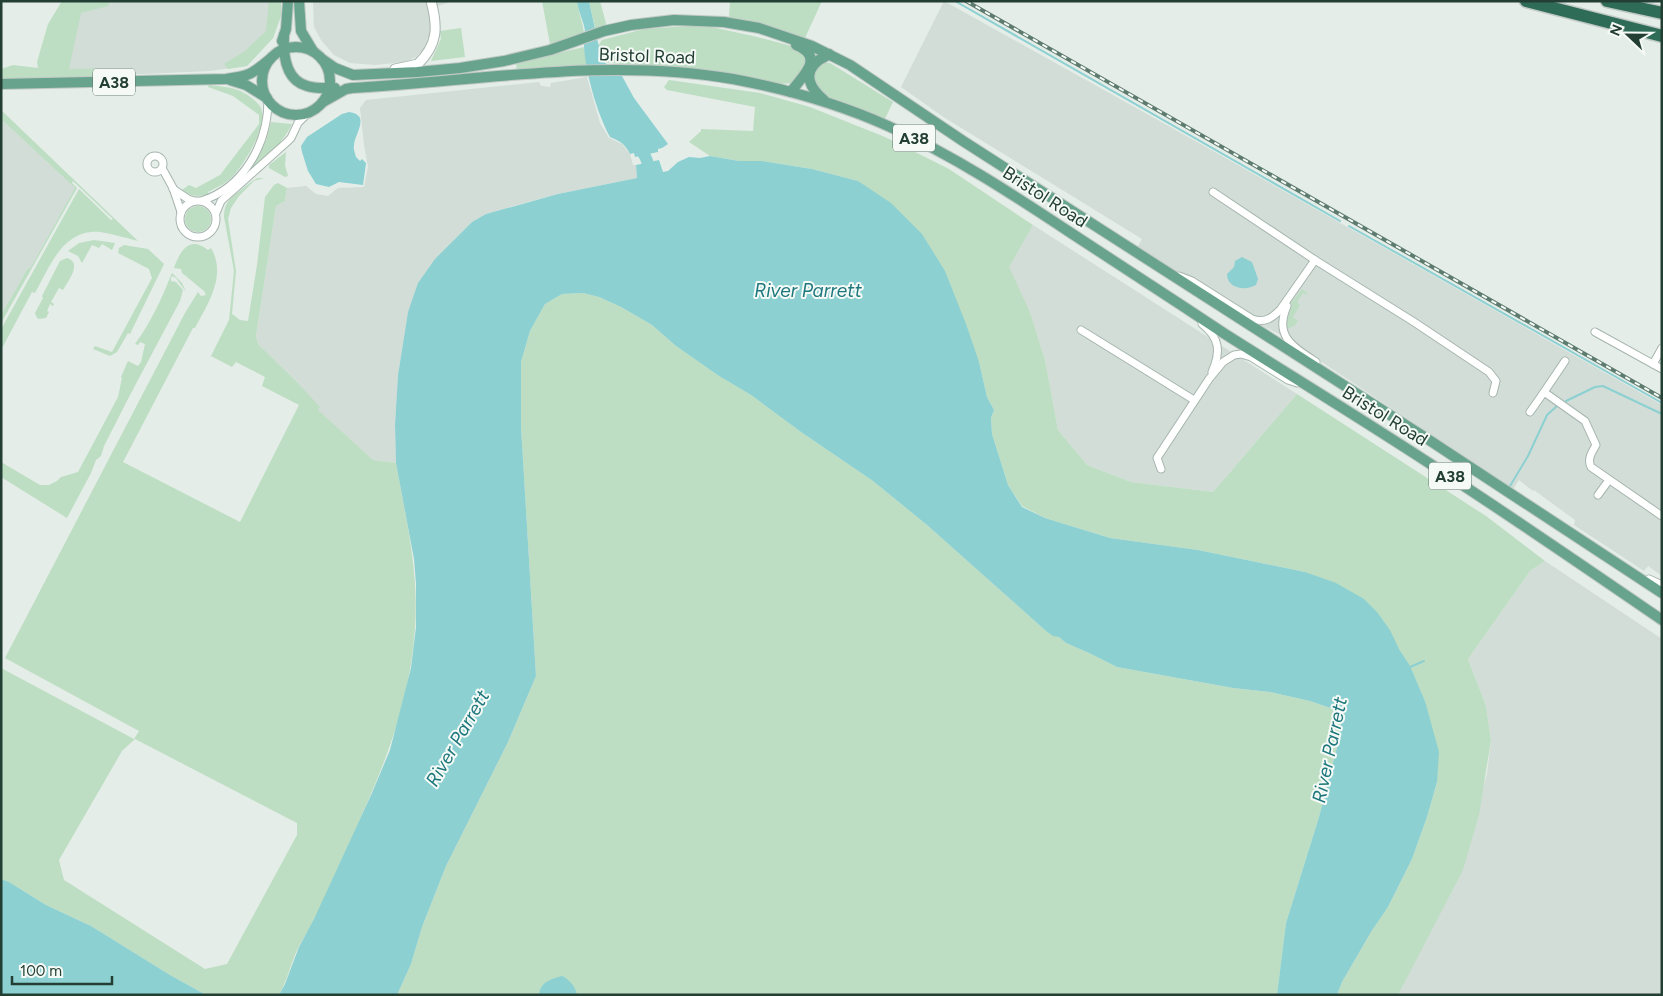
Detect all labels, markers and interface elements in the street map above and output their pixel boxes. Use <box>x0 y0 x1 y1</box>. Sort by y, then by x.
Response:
north arrow <box>1603 10 1653 60</box>
text: N <box>1607 22 1626 39</box>
street label: Bristol Road <box>598 43 696 69</box>
road number: A38 <box>93 68 135 95</box>
road number: A38 <box>893 125 935 152</box>
street label: Bristol Road <box>998 161 1092 233</box>
water label: River Parrett <box>754 279 862 302</box>
street label: Bristol Road <box>1338 381 1432 451</box>
road number: A38 <box>1429 462 1471 490</box>
water label: River Parrett <box>421 685 495 791</box>
water label: River Parrett <box>1307 694 1352 805</box>
scale bar <box>12 954 112 986</box>
text: 100 m <box>20 962 62 980</box>

